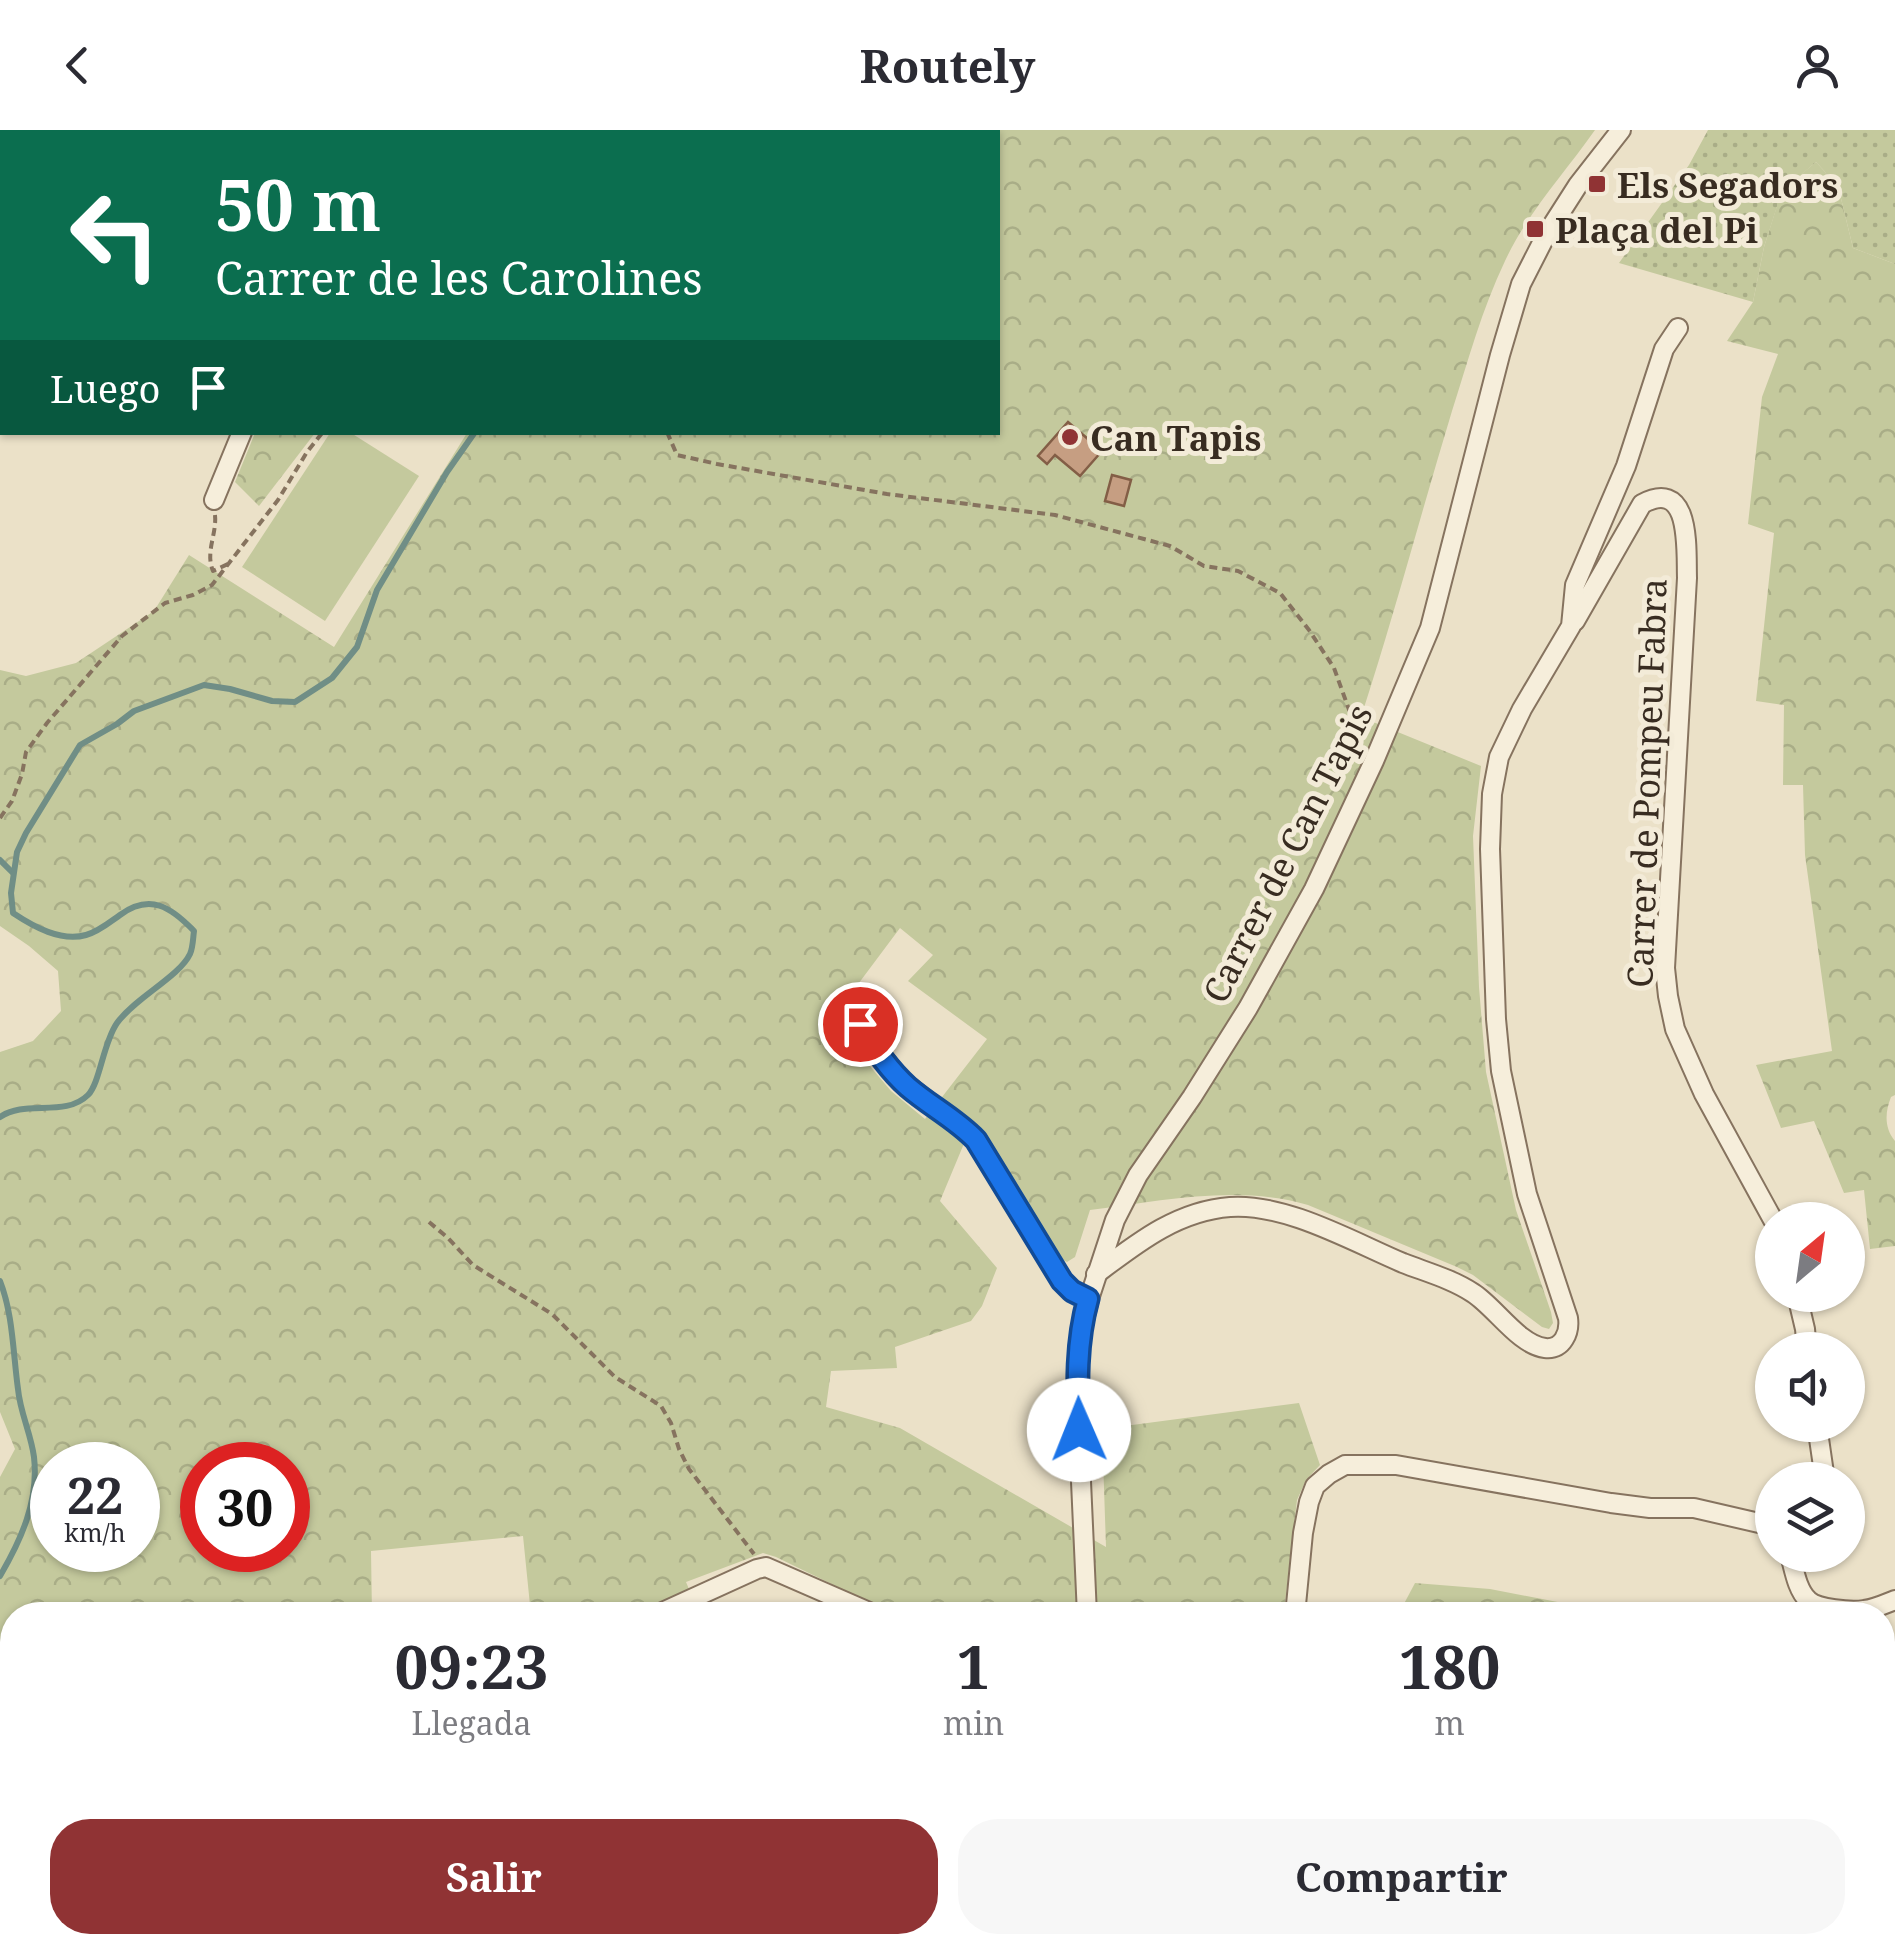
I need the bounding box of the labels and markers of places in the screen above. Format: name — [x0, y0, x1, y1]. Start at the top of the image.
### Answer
place label: Els Segadors — [1617, 161, 1838, 208]
marker: Els Segadors — [1586, 173, 1608, 195]
place label: Plaça del Pi — [1555, 206, 1758, 253]
marker: Plaça del Pi — [1524, 218, 1546, 240]
place label: Can Tapis — [1090, 414, 1261, 461]
marker: Can Tapis — [1059, 426, 1081, 448]
pin — [818, 982, 903, 1067]

